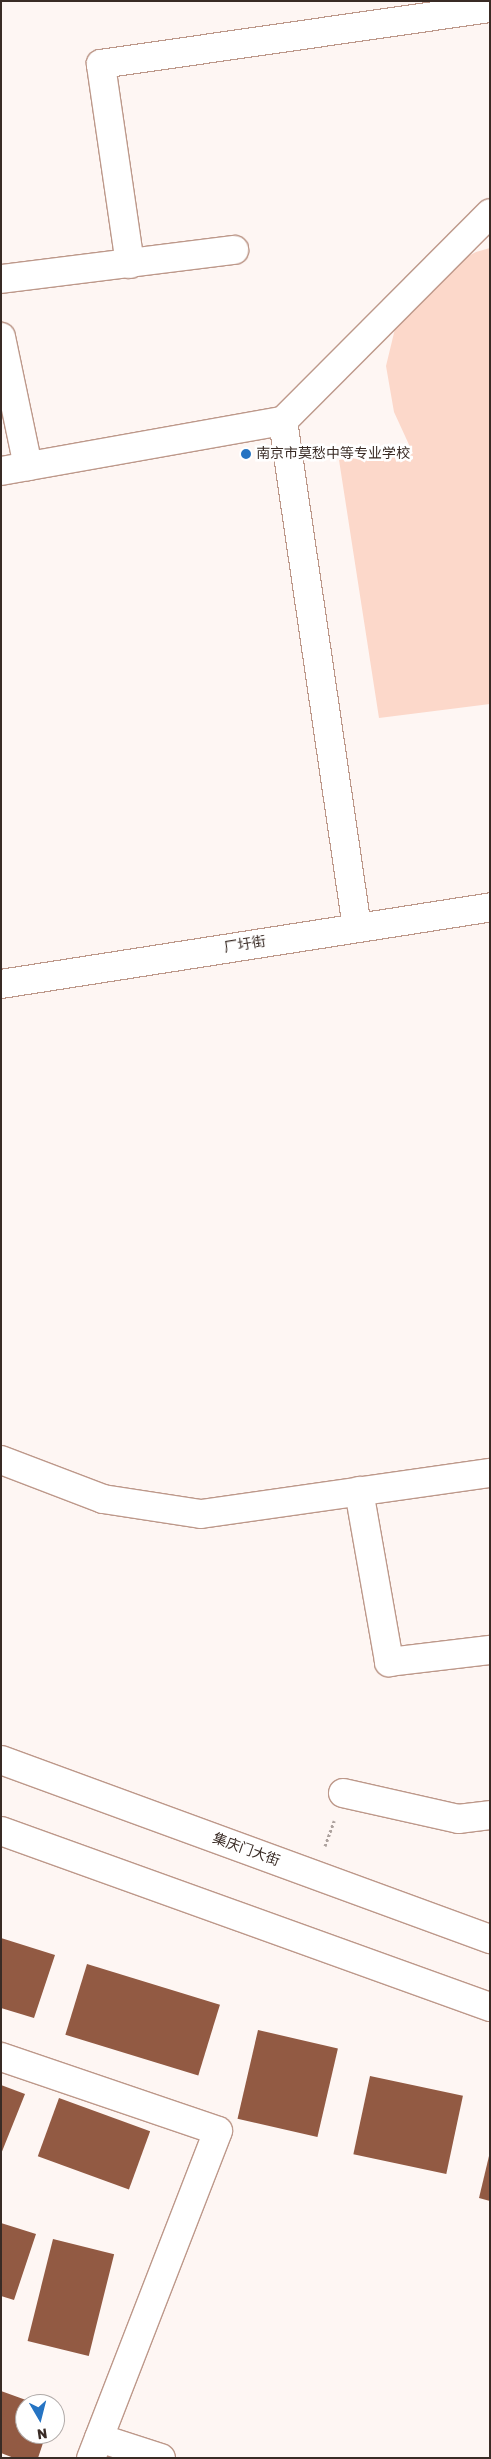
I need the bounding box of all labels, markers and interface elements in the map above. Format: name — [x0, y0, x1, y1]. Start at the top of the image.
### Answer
place label: 南京市莫愁中等专业学校 — [256, 446, 410, 462]
marker: 南京市莫愁中等专业学校 — [240, 448, 252, 460]
street label: 厂圩街 — [223, 933, 267, 957]
street label: 集庆门大街 — [210, 1830, 282, 1870]
north arrow — [15, 2394, 65, 2444]
text: N — [36, 2424, 48, 2442]

